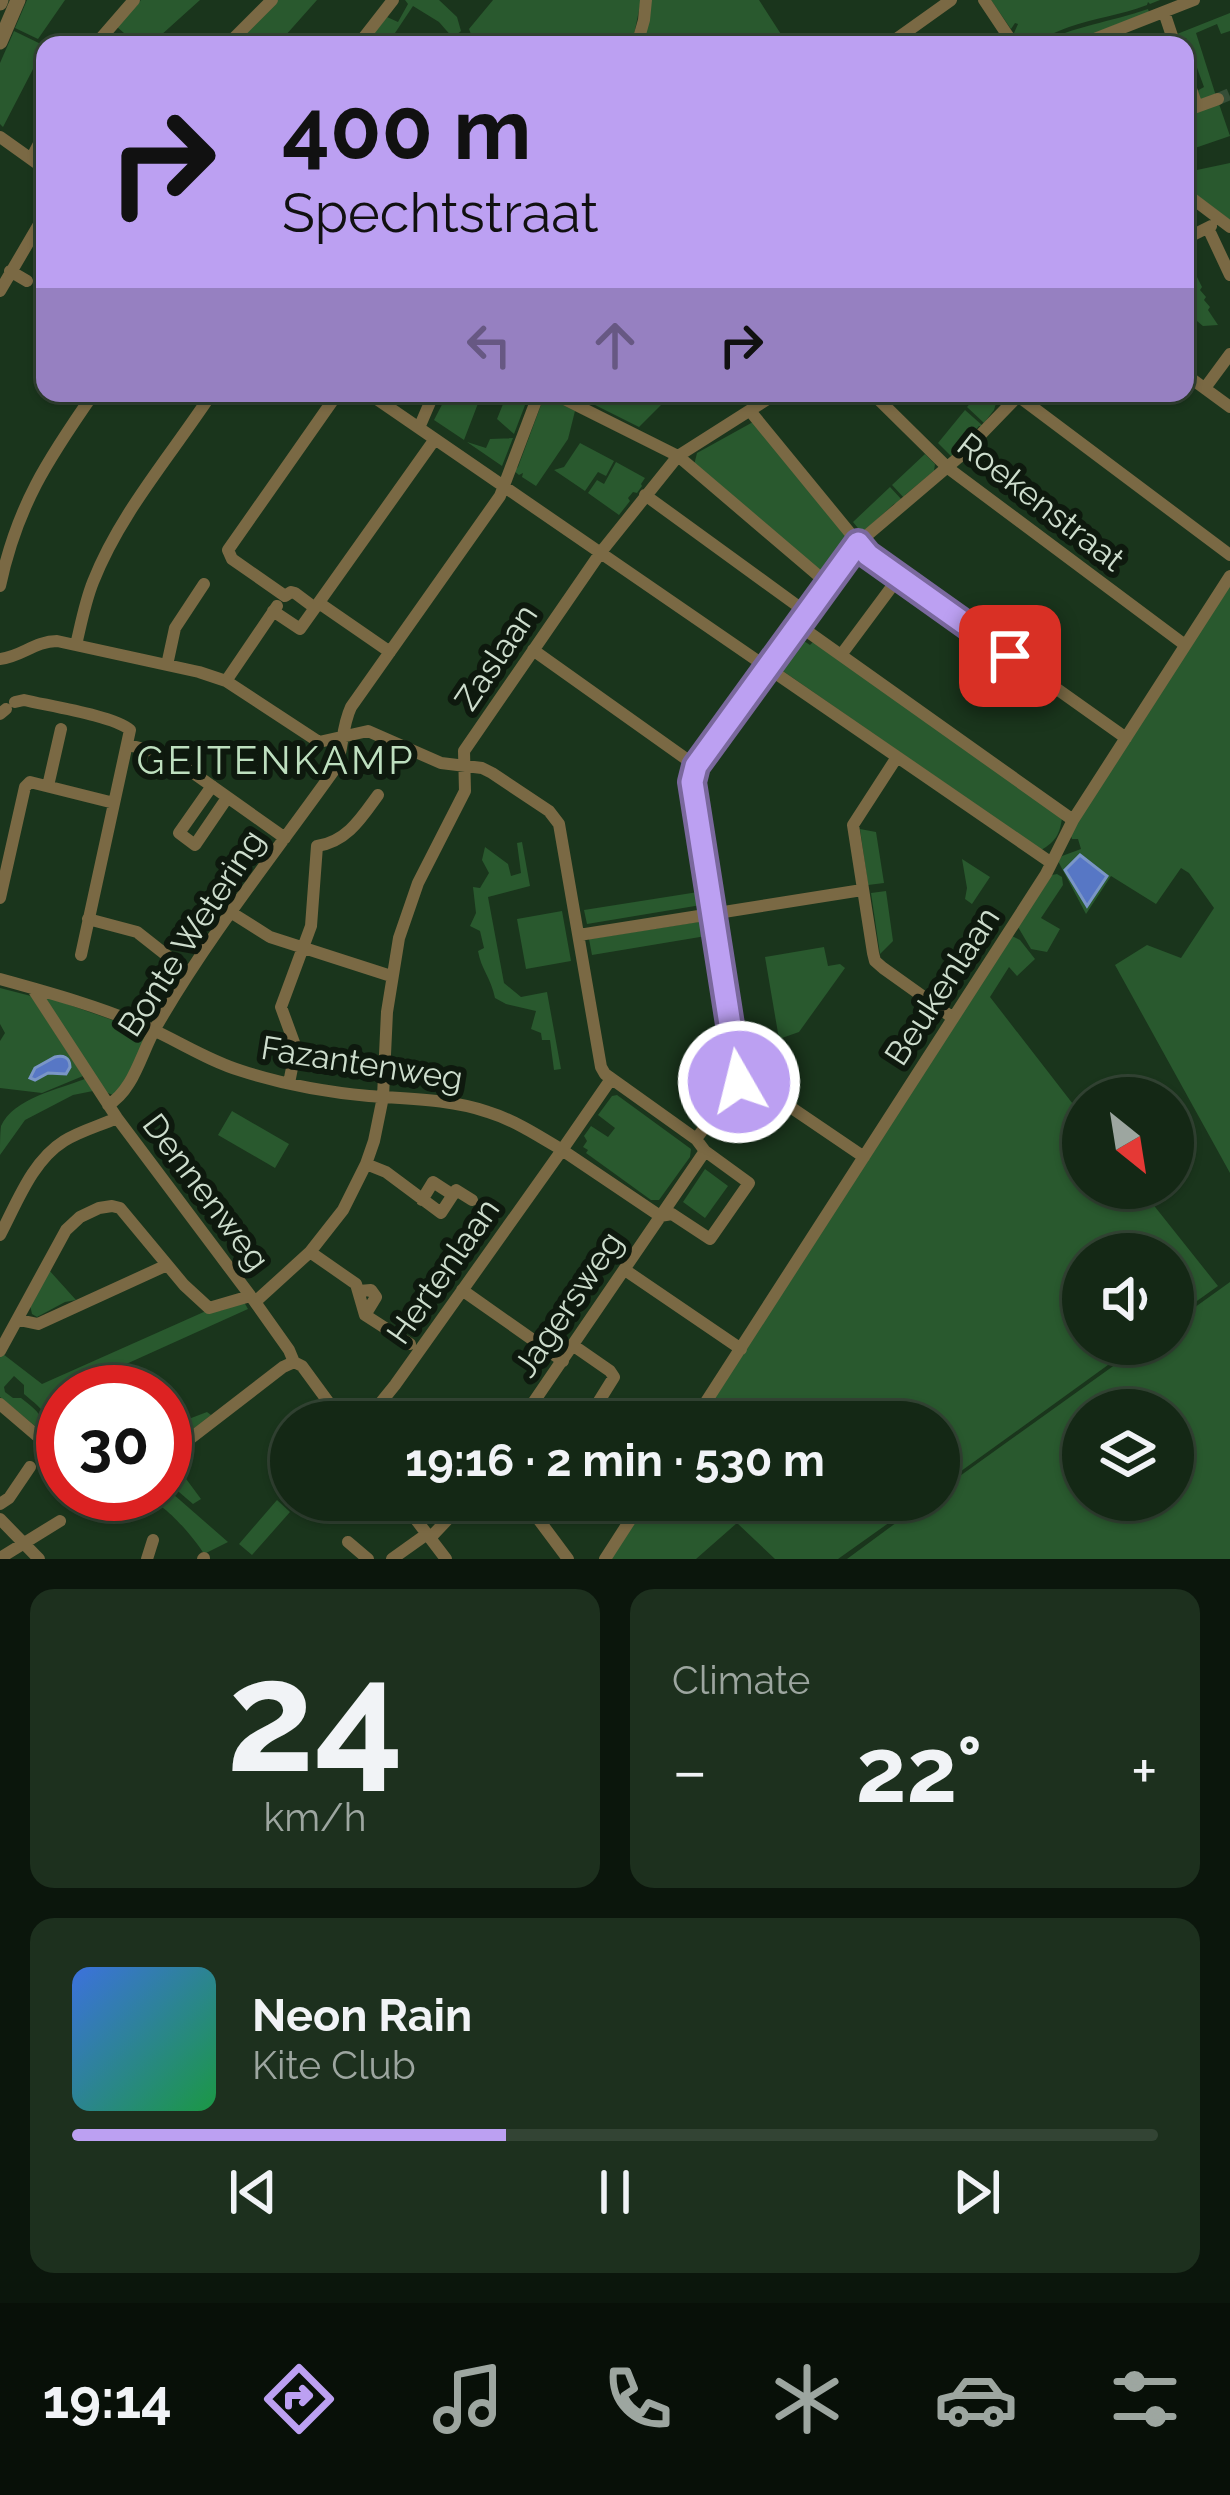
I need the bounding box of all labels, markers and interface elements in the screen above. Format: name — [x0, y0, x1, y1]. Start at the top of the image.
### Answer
text: 400 m — [282, 80, 531, 179]
icon: right — [84, 84, 240, 240]
text: Spechtstraat — [282, 181, 599, 245]
icon: left — [456, 312, 522, 378]
icon: ahead — [582, 312, 648, 378]
icon: right — [708, 312, 774, 378]
street label: Roekenstraat — [950, 425, 1132, 579]
street label: Zaslaan — [447, 597, 545, 717]
pin — [959, 605, 1061, 707]
icon: arrive — [977, 623, 1043, 689]
district label: GEITENKAMP — [137, 737, 415, 783]
street label: Bonte Wetering — [110, 823, 272, 1043]
street label: Beukenlaan — [877, 900, 1007, 1072]
position arrow — [676, 1019, 802, 1145]
street label: Fazantenweg — [258, 1028, 466, 1098]
north arrow — [1062, 1077, 1194, 1209]
map controls — [1062, 1077, 1194, 1521]
street label: Dennenweg — [135, 1106, 277, 1278]
street label: Hertenlaan — [379, 1191, 507, 1351]
street label: Jagersweg — [505, 1224, 631, 1384]
button: sound — [1062, 1233, 1194, 1365]
speed limit sign: 30 — [36, 1365, 192, 1521]
button: layers — [1062, 1389, 1194, 1521]
text: 19:16 · 2 min · 530 m — [405, 1434, 825, 1487]
text: 24 — [226, 1624, 404, 1808]
text: Climate — [672, 1657, 810, 1703]
text: 22° — [856, 1717, 982, 1823]
text: − — [672, 1732, 708, 1809]
text: + — [1131, 1732, 1158, 1809]
text: km/h — [264, 1794, 366, 1840]
text: Neon Rain — [252, 1989, 472, 2042]
text: Kite Club — [252, 2042, 416, 2088]
icon: previous — [220, 2159, 286, 2225]
icon: pause — [582, 2159, 648, 2225]
icon: next — [944, 2159, 1010, 2225]
icon: directions — [257, 2357, 341, 2441]
icon: music — [426, 2357, 510, 2441]
icon: phone — [596, 2357, 680, 2441]
icon: climate — [765, 2357, 849, 2441]
icon: car — [934, 2357, 1018, 2441]
icon: filters — [1103, 2357, 1187, 2441]
text: 19:14 — [43, 2367, 172, 2431]

